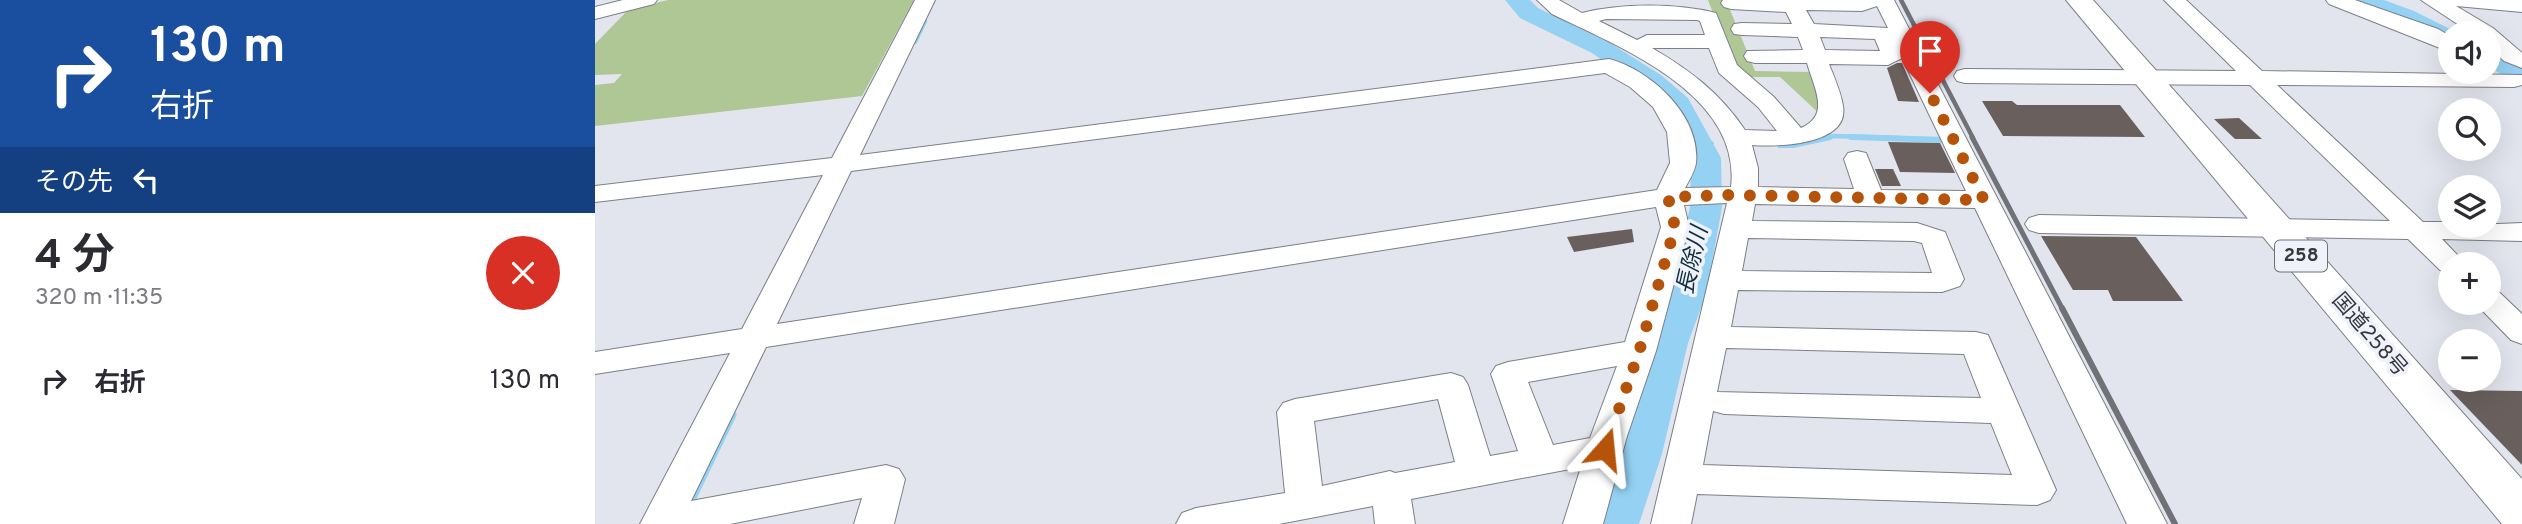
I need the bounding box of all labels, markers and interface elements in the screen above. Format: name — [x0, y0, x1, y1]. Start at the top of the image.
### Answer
text: 130 m — [150, 18, 286, 80]
pin — [1900, 21, 1960, 93]
map controls — [2438, 21, 2501, 392]
button: sound — [2438, 21, 2501, 84]
icon: right — [35, 28, 126, 119]
icon: arrive — [1911, 32, 1949, 70]
text: 右折 — [150, 88, 214, 128]
button: search — [2438, 98, 2501, 161]
icon: left — [127, 161, 165, 199]
text: その先 — [35, 167, 113, 200]
button: layers — [2438, 175, 2501, 238]
water label: 長除川 — [1672, 221, 1717, 298]
text: 4 分 — [35, 231, 115, 284]
button: close — [486, 236, 560, 310]
road number: 258 — [2275, 240, 2327, 272]
button: + — [2438, 252, 2501, 315]
text: 320 m · 11:35 — [35, 284, 163, 313]
street label: 国道258号 — [2325, 288, 2413, 382]
button: − — [2438, 329, 2501, 392]
icon: right — [35, 362, 73, 400]
text: 130 m — [490, 365, 560, 398]
text: 右折 — [94, 368, 146, 401]
position arrow — [1568, 412, 1642, 486]

